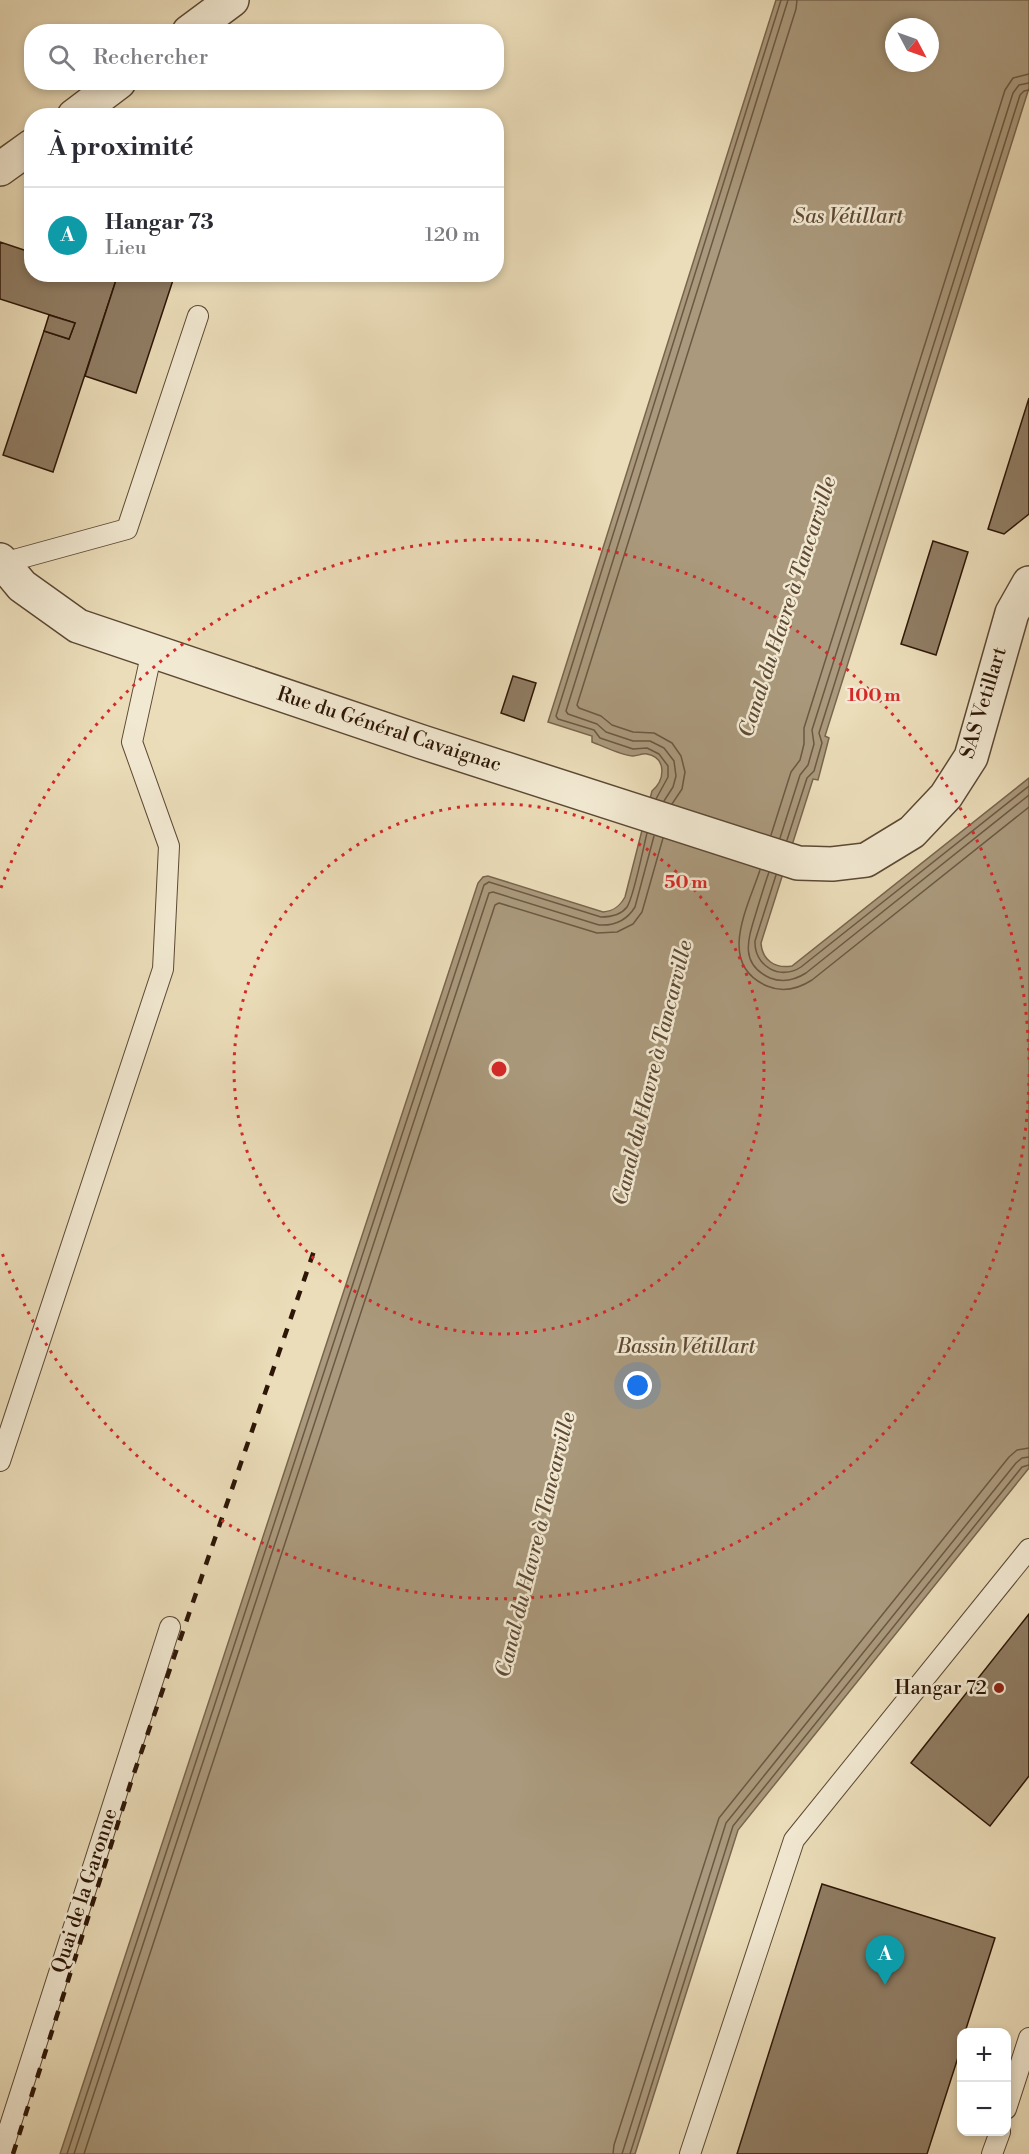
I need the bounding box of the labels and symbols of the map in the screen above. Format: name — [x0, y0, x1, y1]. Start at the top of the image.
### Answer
north arrow — [885, 18, 939, 72]
water label: Sas Vétillart — [793, 204, 904, 230]
water label: Canal du Havre à Tancarville — [734, 473, 843, 741]
street label: SAS Vetillart — [955, 644, 1013, 762]
street label: Rue du Général Cavaignac — [274, 682, 504, 778]
text: 100 m — [847, 684, 901, 707]
text: 50 m — [664, 871, 708, 894]
water label: Canal du Havre à Tancarville — [607, 937, 699, 1208]
centre of rings — [489, 1059, 509, 1079]
water label: Bassin Vétillart — [616, 1334, 756, 1360]
your location — [623, 1371, 652, 1400]
water label: Canal du Havre à Tancarville — [490, 1409, 582, 1680]
place label: Hangar 72 — [894, 1676, 987, 1701]
marker: Hangar 72 — [992, 1681, 1006, 1695]
street label: Quai de la Garonne — [47, 1805, 123, 1977]
pin: A — [866, 1936, 904, 1985]

